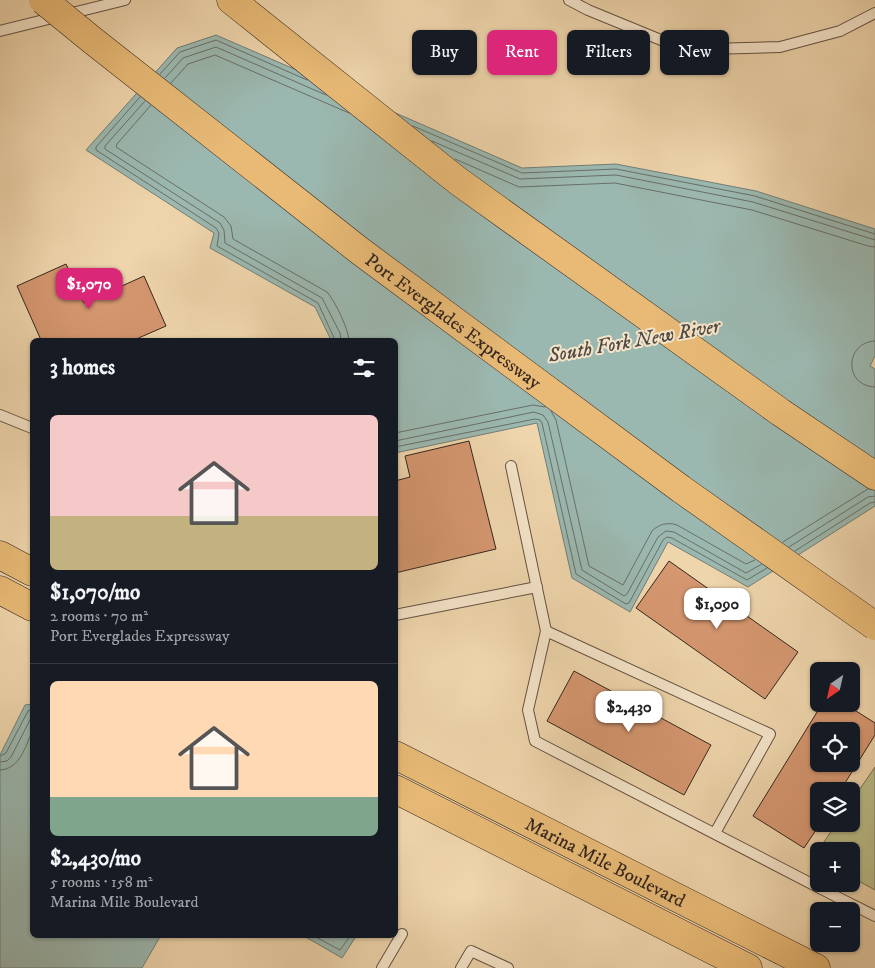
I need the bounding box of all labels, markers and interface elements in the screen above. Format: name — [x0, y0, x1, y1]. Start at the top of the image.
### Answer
chip: Buy — [412, 30, 477, 75]
chip: Rent — [487, 30, 557, 75]
chip: Filters — [567, 30, 650, 75]
chip: New — [660, 30, 729, 75]
street label: Port Everglades Expressway — [360, 249, 546, 395]
pin: $1,070 — [48, 268, 130, 310]
text: $1,070 — [67, 274, 111, 294]
water label: South Fork New River — [546, 314, 724, 369]
icon: filters — [350, 354, 378, 382]
text: 3 homes — [50, 355, 115, 381]
icon: home — [169, 448, 259, 538]
text: $1,070/mo — [50, 580, 140, 606]
pin: $1,090 — [676, 588, 758, 630]
text: $1,090 — [695, 594, 739, 614]
text: 2 rooms · 70 m² — [50, 606, 148, 626]
text: Port Everglades Expressway — [50, 626, 230, 646]
north arrow — [810, 662, 860, 712]
map controls — [810, 662, 860, 952]
pin: $2,430 — [588, 690, 670, 733]
text: $2,430 — [606, 697, 652, 717]
icon: home — [169, 713, 259, 803]
button: locate — [810, 722, 860, 772]
button: layers — [810, 782, 860, 832]
street label: Marina Mile Boulevard — [521, 813, 689, 913]
button: + — [810, 842, 860, 892]
text: $2,430/mo — [50, 846, 141, 872]
text: 5 rooms · 158 m² — [50, 872, 153, 892]
text: Marina Mile Boulevard — [50, 892, 198, 912]
button: − — [810, 902, 860, 952]

